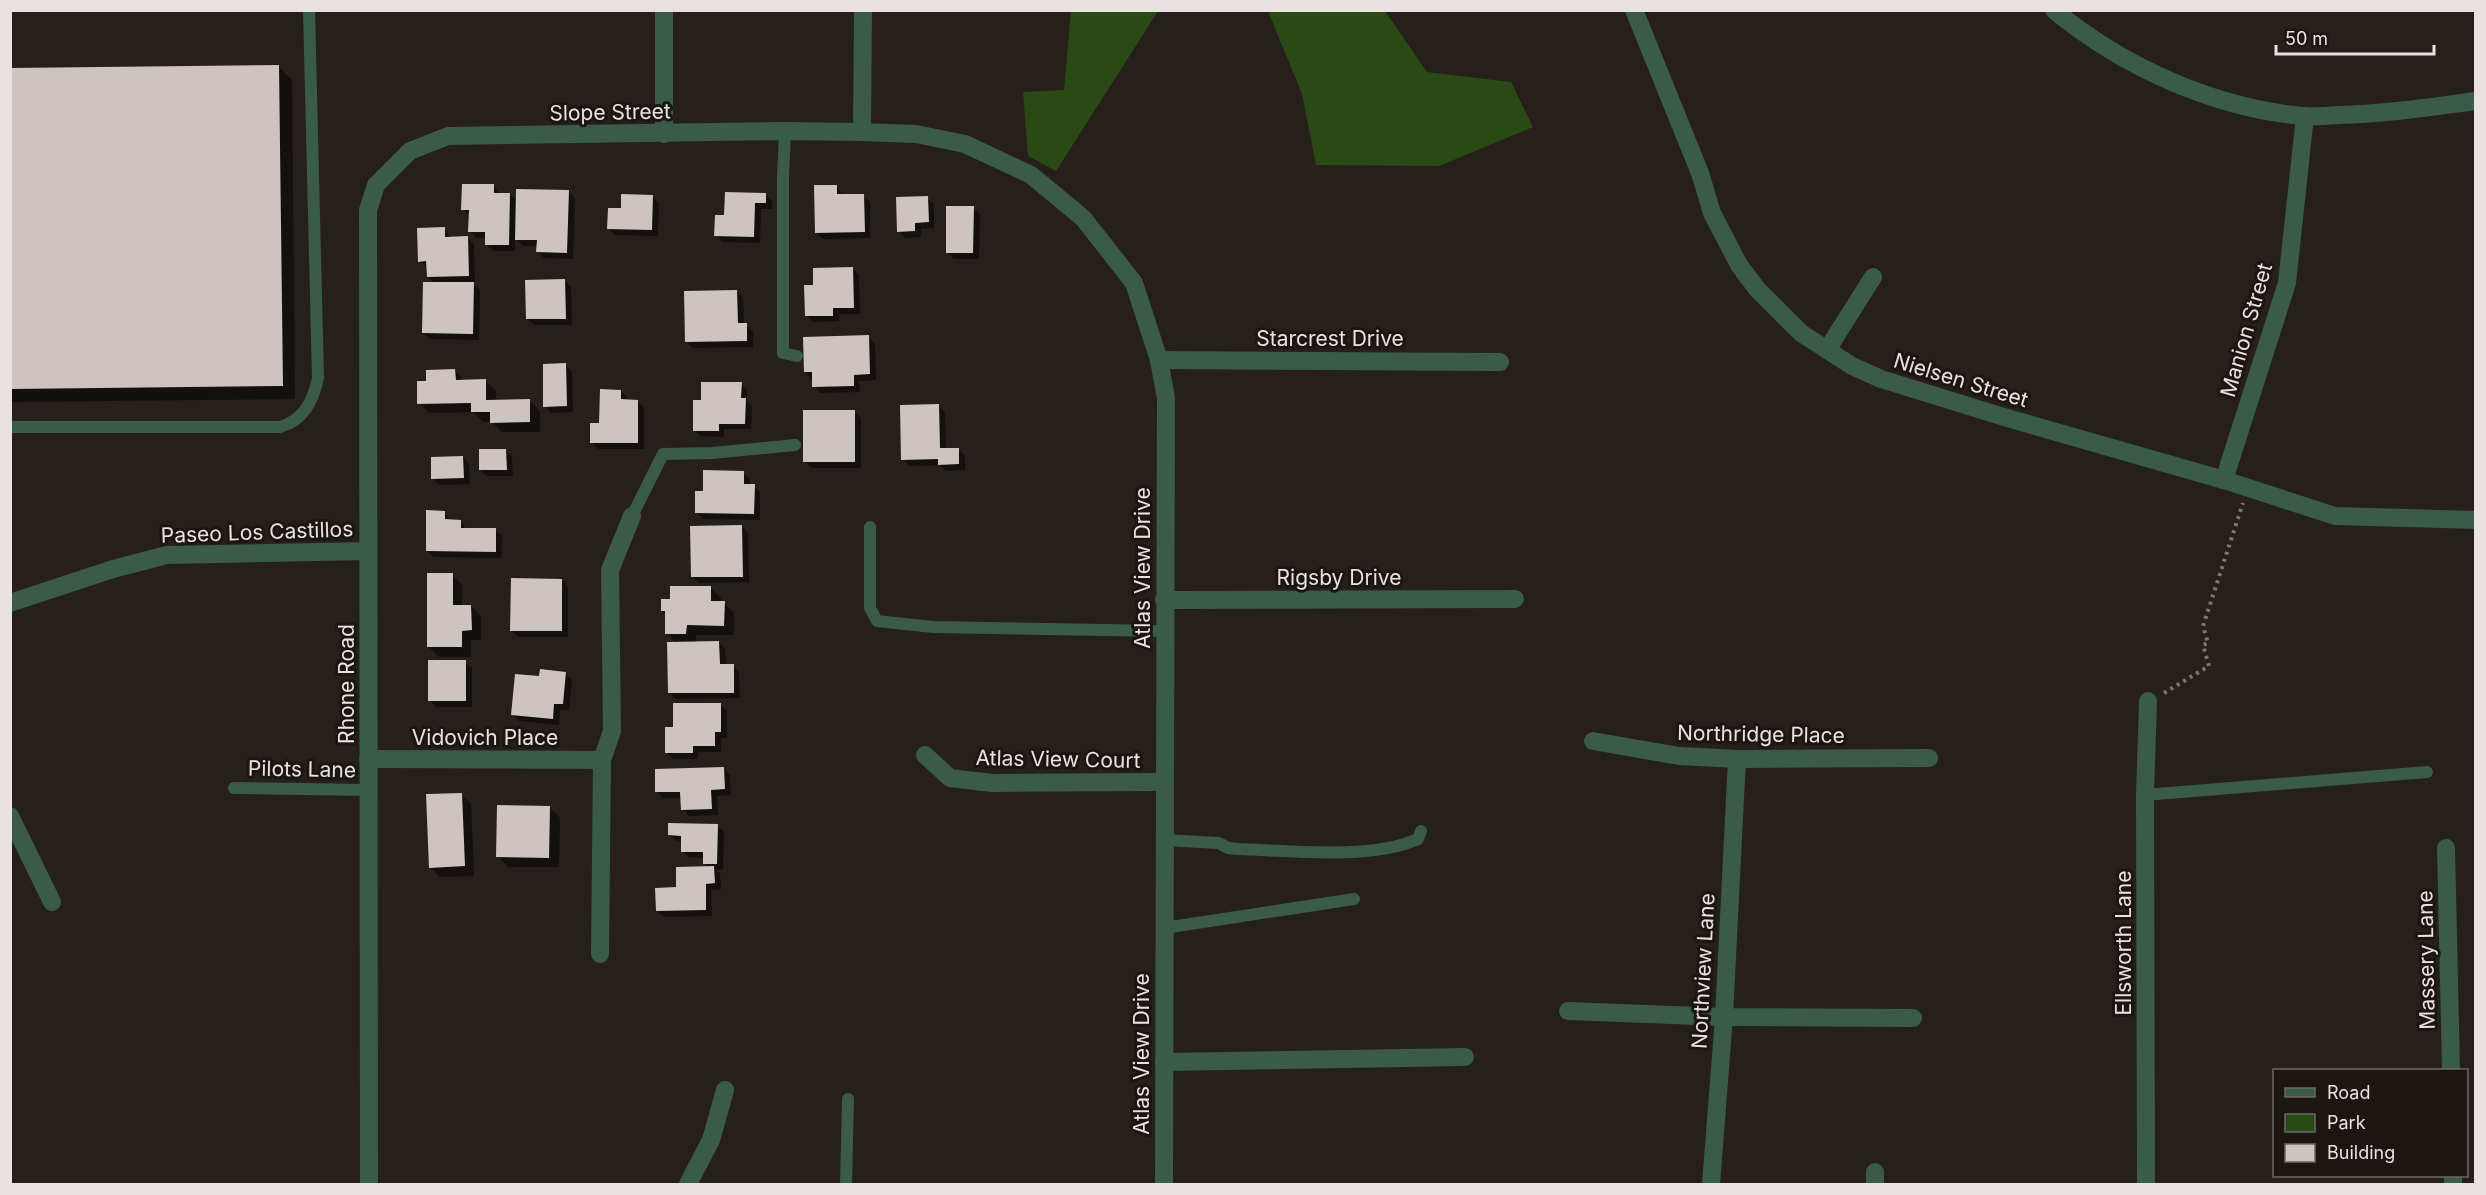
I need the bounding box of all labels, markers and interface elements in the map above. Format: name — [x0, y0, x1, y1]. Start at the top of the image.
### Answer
scale bar — [2276, 18, 2434, 56]
text: 50 m — [2285, 28, 2328, 49]
street label: Slope Street — [549, 98, 671, 126]
street label: Manion Street — [2215, 260, 2277, 400]
street label: Starcrest Drive — [1256, 326, 1404, 351]
street label: Nielsen Street — [1891, 348, 2031, 412]
street label: Atlas View Drive — [1130, 487, 1155, 649]
street label: Paseo Los Castillos — [160, 516, 354, 548]
street label: Rigsby Drive — [1277, 565, 1401, 590]
street label: Rhone Road — [334, 624, 359, 744]
street label: Northridge Place — [1677, 720, 1845, 748]
street label: Vidovich Place — [412, 725, 558, 750]
street label: Atlas View Court — [975, 745, 1141, 773]
street label: Pilots Lane — [248, 756, 356, 782]
street label: Ellsworth Lane — [2111, 870, 2136, 1016]
street label: Massery Lane — [2412, 890, 2440, 1030]
street label: Northview Lane — [1686, 893, 1720, 1049]
street label: Atlas View Drive — [1129, 973, 1154, 1135]
legend — [2273, 1069, 2468, 1177]
text: Road — [2327, 1082, 2370, 1103]
text: Park — [2327, 1112, 2366, 1133]
text: Building — [2327, 1142, 2395, 1163]

